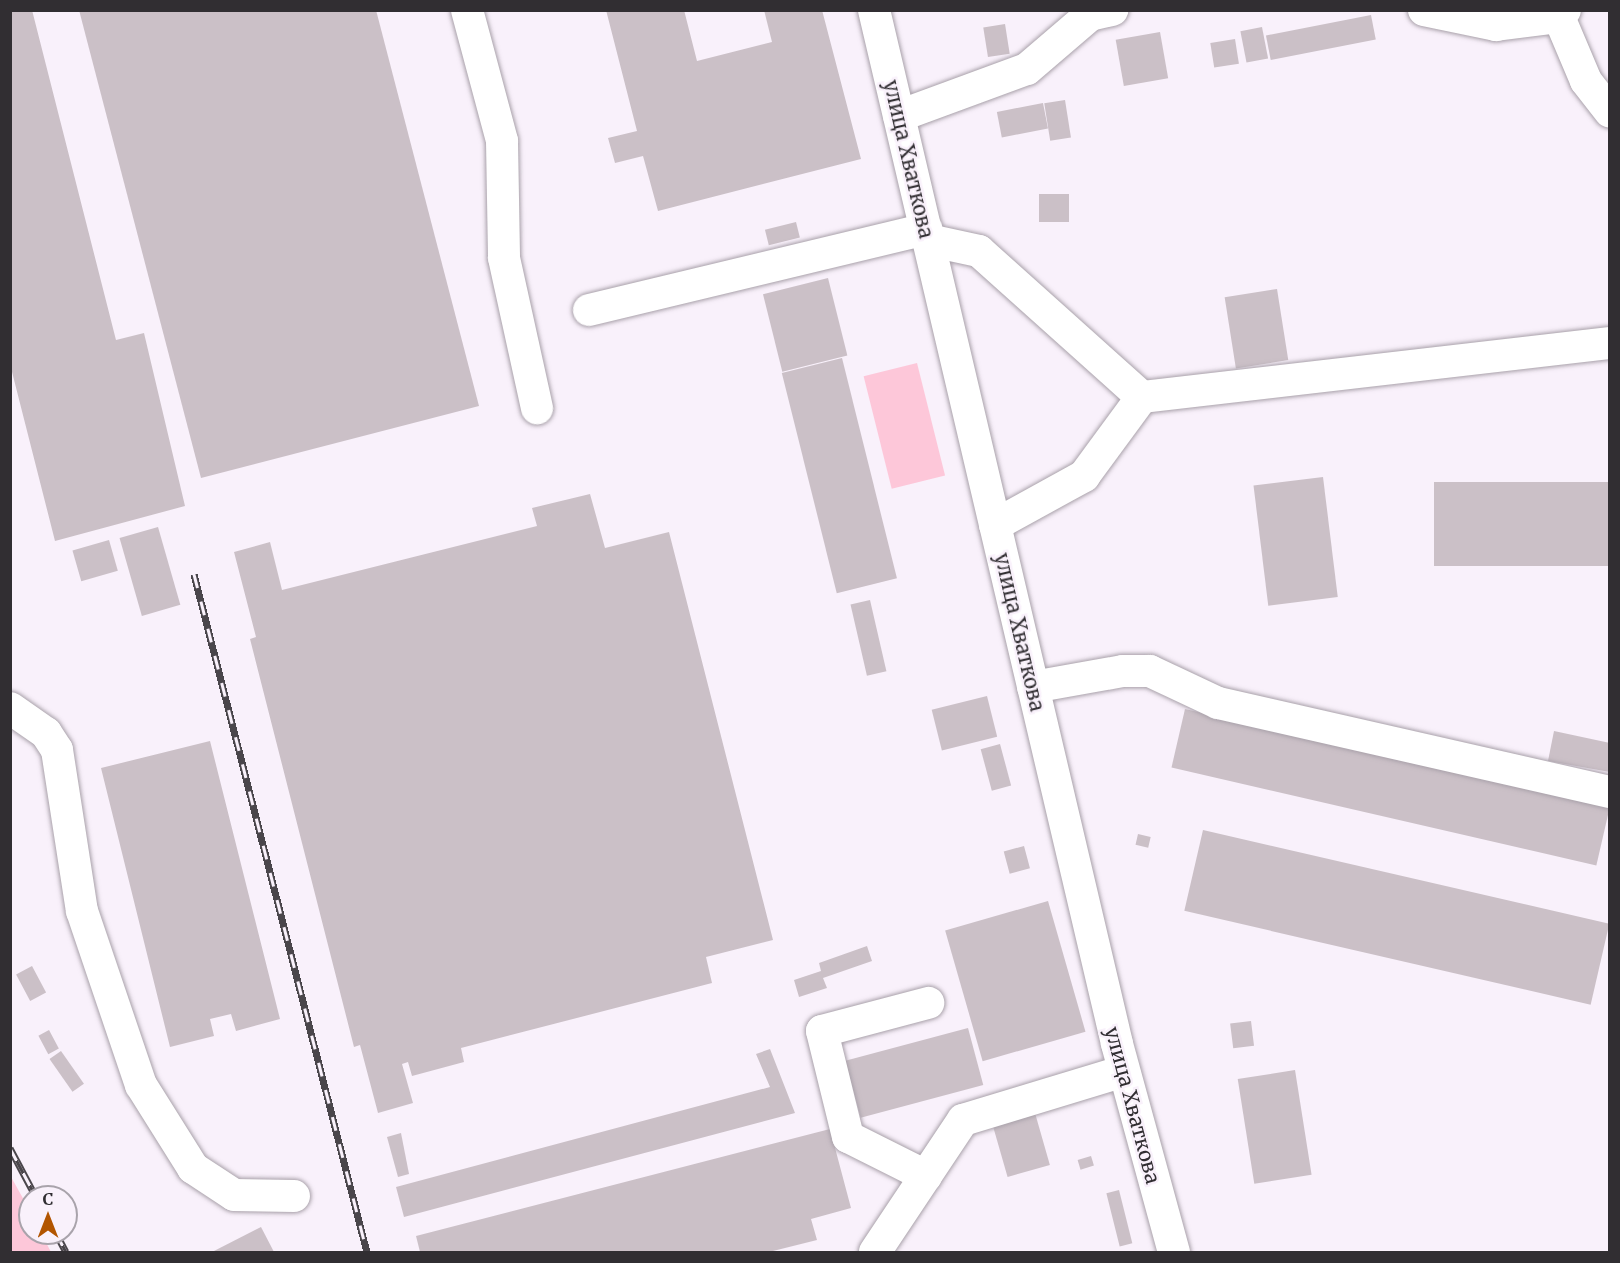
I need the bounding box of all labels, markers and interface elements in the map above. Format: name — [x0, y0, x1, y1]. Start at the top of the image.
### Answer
street label: улица Хваткова — [879, 78, 939, 240]
street label: улица Хваткова — [990, 551, 1050, 713]
street label: улица Хваткова — [1100, 1024, 1166, 1186]
north arrow — [18, 1185, 78, 1245]
text: С — [43, 1189, 53, 1209]

